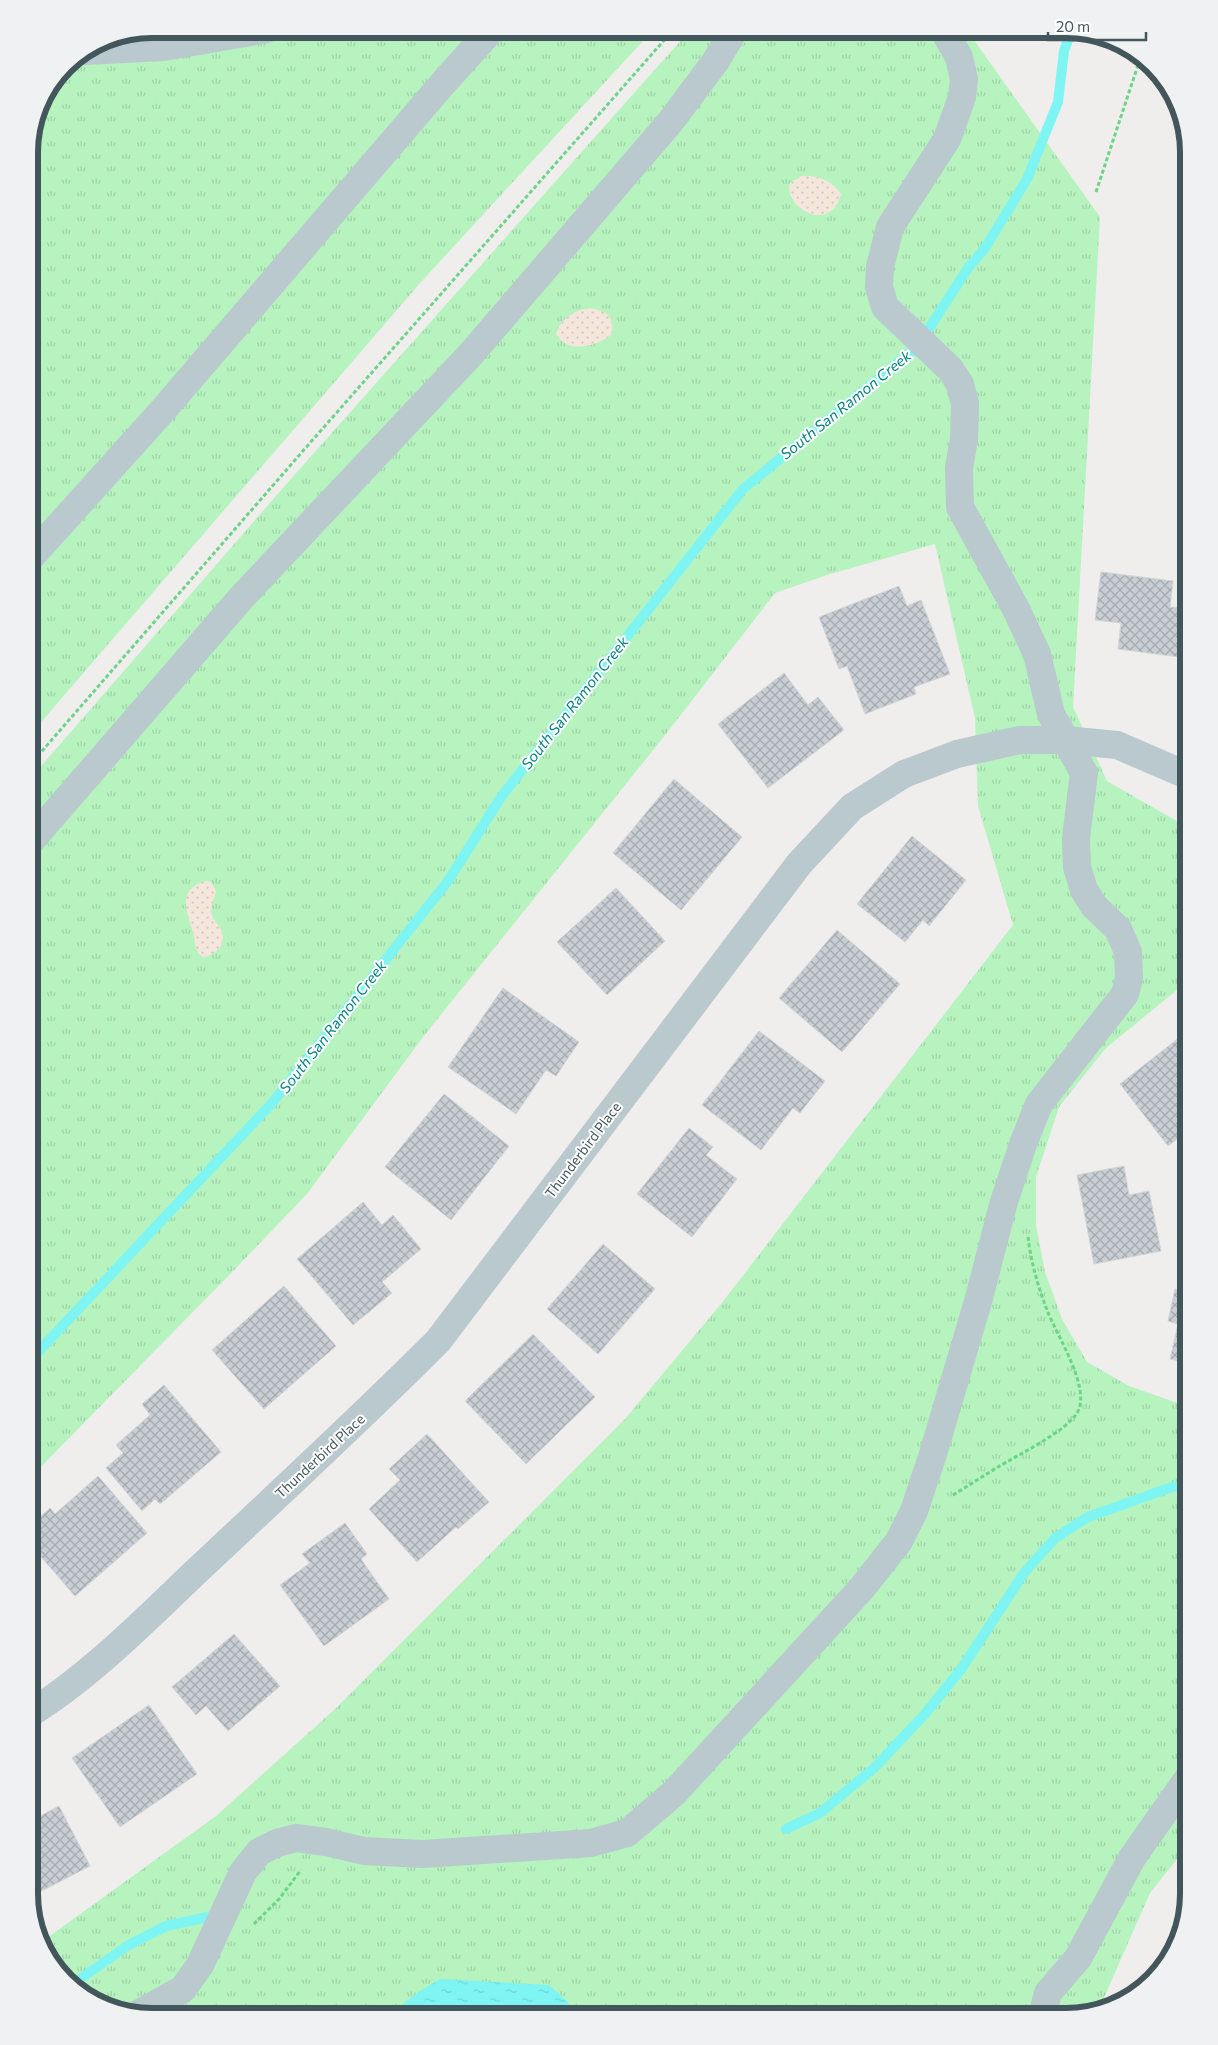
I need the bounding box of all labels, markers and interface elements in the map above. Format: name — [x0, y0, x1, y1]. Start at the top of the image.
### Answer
scale bar — [1048, 10, 1146, 42]
text: 20 m — [1056, 17, 1090, 35]
water label: South San Ramon Creek — [776, 345, 915, 463]
water label: South San Ramon Creek — [517, 632, 632, 772]
water label: South San Ramon Creek — [275, 956, 390, 1096]
street label: Thunderbird Place — [541, 1098, 624, 1201]
street label: Thunderbird Place — [271, 1410, 368, 1501]

